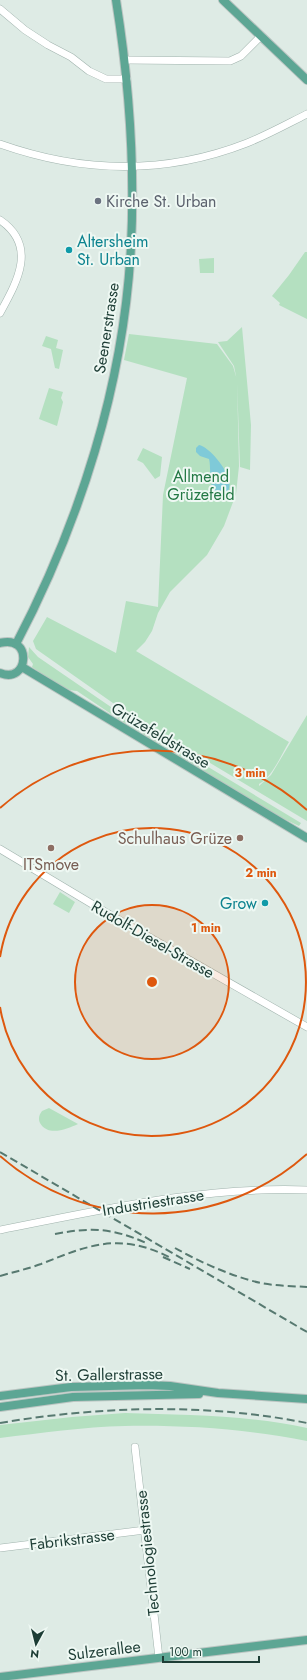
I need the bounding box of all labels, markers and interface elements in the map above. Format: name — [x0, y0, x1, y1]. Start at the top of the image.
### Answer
place label: Kirche St. Urban — [106, 190, 216, 213]
marker: Kirche St. Urban — [93, 196, 103, 206]
place label: Altersheim St. Urban — [77, 230, 149, 271]
marker: Altersheim St. Urban — [64, 245, 74, 255]
street label: Seenerstrasse — [88, 281, 125, 375]
park label: Allmend Grüzefeld — [167, 465, 235, 506]
street label: Grüzefeldstrasse — [107, 697, 215, 774]
text: 3 min — [234, 764, 266, 782]
place label: Schulhaus Grüze — [118, 827, 232, 850]
marker: Schulhaus Grüze — [235, 833, 245, 843]
marker: ITSmove — [46, 843, 56, 853]
place label: ITSmove — [23, 853, 79, 876]
text: 2 min — [245, 864, 277, 882]
place label: Grow — [220, 892, 257, 915]
street label: Rudolf-Diesel-Strasse — [87, 895, 219, 984]
marker: Grow — [260, 898, 270, 908]
text: 1 min — [191, 919, 221, 937]
centre of rings — [145, 975, 159, 989]
street label: Industriestrasse — [101, 1183, 206, 1222]
street label: St. Gallerstrasse — [55, 1362, 163, 1387]
street label: Technologiestrasse — [129, 1489, 166, 1617]
street label: Fabrikstrasse — [28, 1523, 116, 1556]
north arrow — [16, 1624, 56, 1664]
street label: Sulzerallee — [66, 1635, 142, 1666]
scale bar — [163, 1638, 259, 1664]
text: 100 m — [169, 1643, 202, 1661]
text: N — [29, 1645, 40, 1662]

